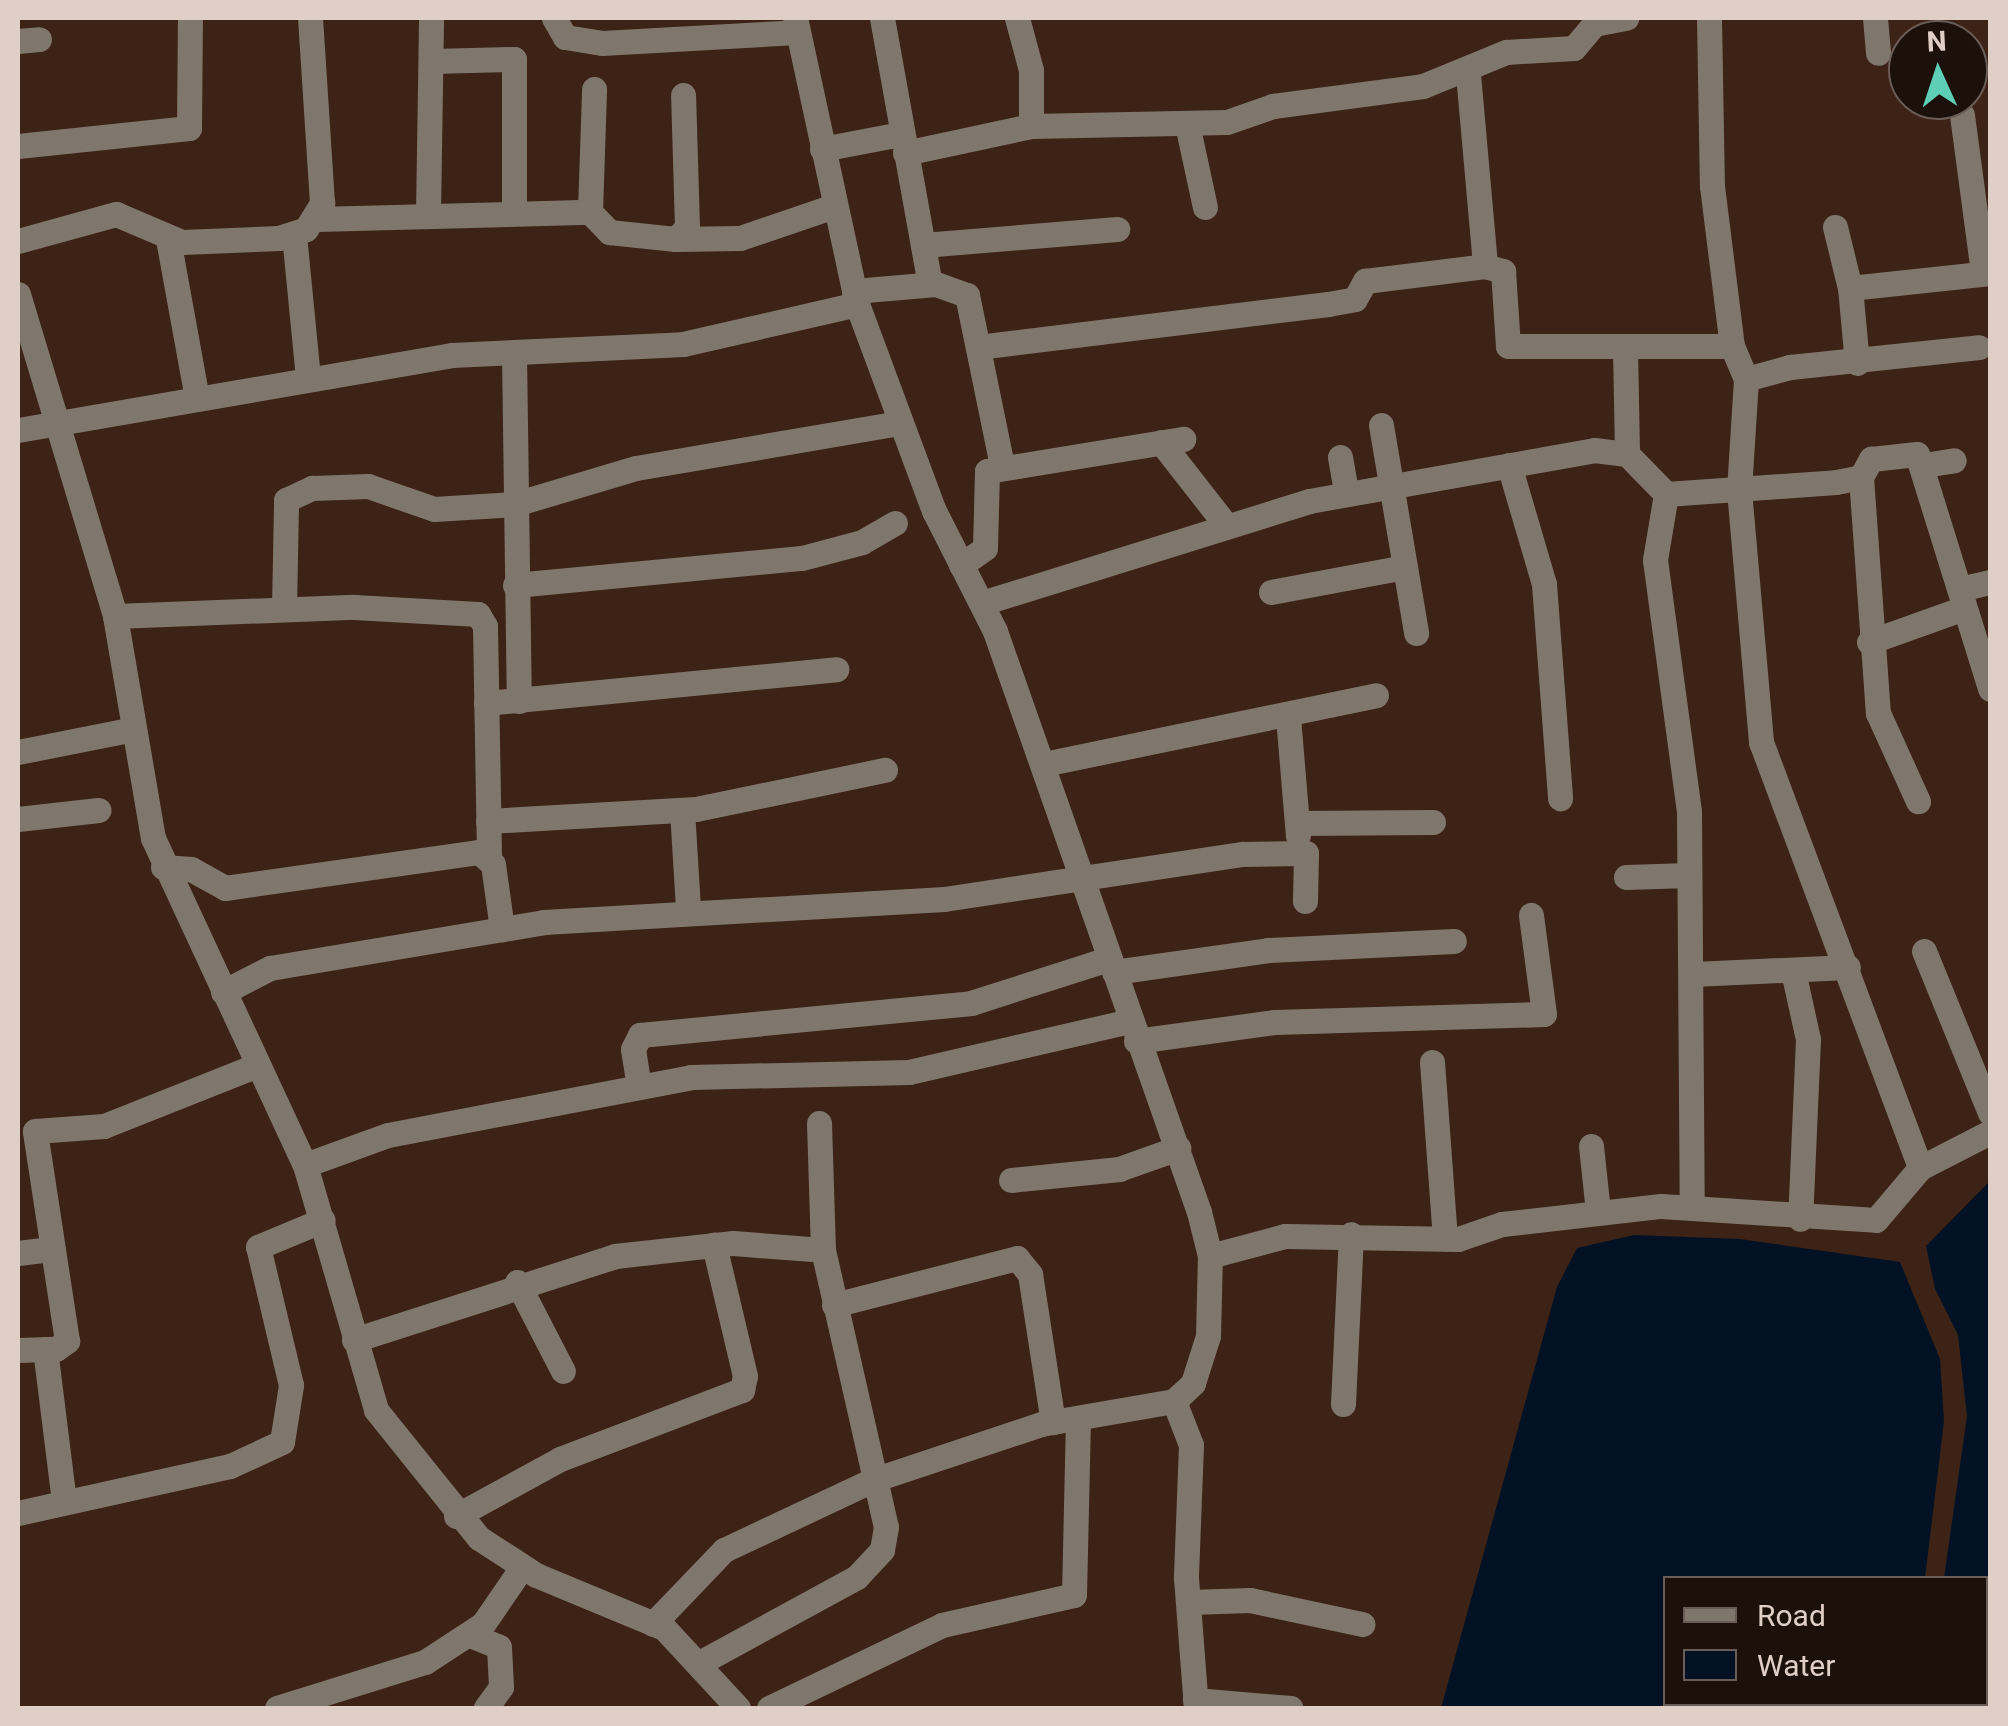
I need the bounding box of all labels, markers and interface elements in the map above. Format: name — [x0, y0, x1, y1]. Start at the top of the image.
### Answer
north arrow — [1888, 20, 1988, 120]
text: N — [1926, 25, 1947, 59]
legend — [1663, 1576, 1988, 1706]
text: Road — [1757, 1598, 1826, 1633]
text: Water — [1757, 1648, 1835, 1683]

